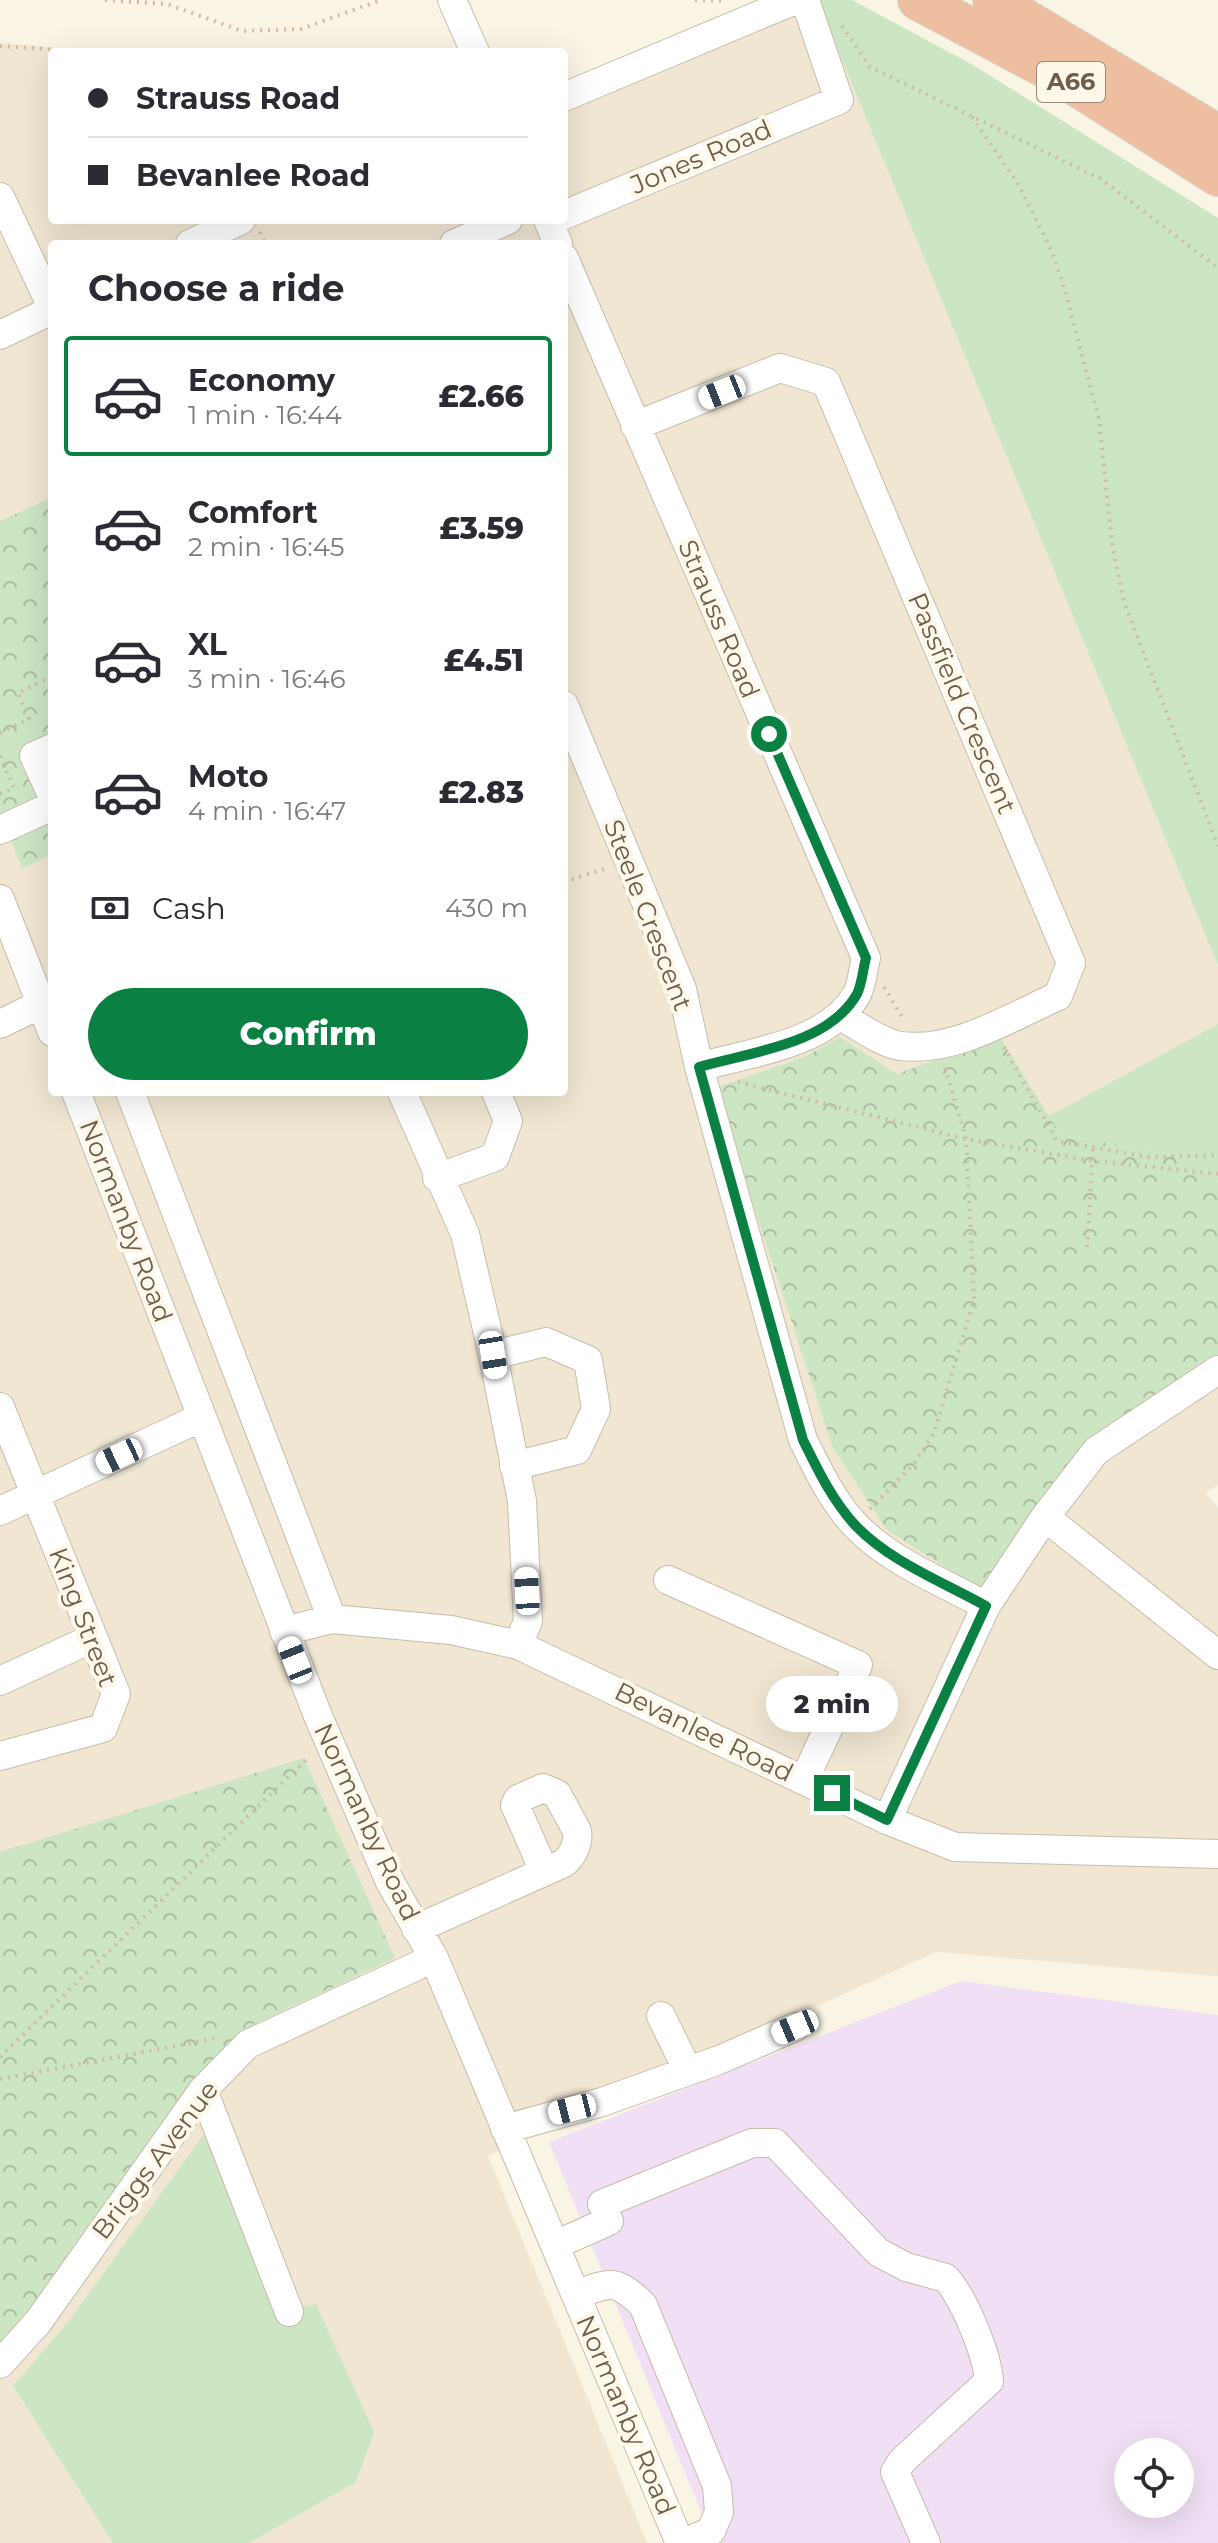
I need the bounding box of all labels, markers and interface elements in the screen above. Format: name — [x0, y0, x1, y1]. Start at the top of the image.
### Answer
road number: A66 — [1037, 62, 1105, 102]
text: Strauss Road — [136, 80, 340, 117]
street label: Jones Road — [625, 113, 776, 201]
text: Bevanlee Road — [136, 157, 370, 194]
text: Choose a ride — [88, 266, 345, 310]
icon: car — [92, 360, 164, 432]
text: Economy — [188, 362, 335, 399]
car — [695, 372, 749, 412]
text: £2.66 — [439, 378, 524, 415]
text: 1 min · 16:44 — [188, 399, 342, 431]
icon: car — [92, 492, 164, 564]
text: Comfort — [188, 494, 318, 531]
text: £3.59 — [440, 510, 524, 547]
text: 2 min · 16:45 — [188, 531, 345, 563]
street label: Strauss Road — [671, 535, 767, 703]
street label: Passfield Crescent — [901, 588, 1023, 818]
icon: car — [92, 624, 164, 696]
text: XL — [188, 626, 227, 663]
text: £4.51 — [444, 642, 524, 679]
text: 3 min · 16:46 — [188, 663, 346, 695]
route start — [751, 716, 787, 752]
icon: car — [92, 756, 164, 828]
text: Moto — [188, 758, 269, 795]
text: £2.83 — [439, 774, 524, 811]
text: 4 min · 16:47 — [188, 795, 346, 827]
street label: Steele Crescent — [597, 815, 699, 1015]
icon: cash — [88, 886, 132, 930]
text: Cash — [152, 890, 226, 927]
text: 430 m — [445, 892, 528, 924]
button: Confirm — [88, 988, 528, 1080]
street label: Normanby Road — [73, 1115, 179, 1327]
car — [477, 1329, 509, 1381]
car — [92, 1435, 146, 1477]
street label: King Street — [42, 1543, 124, 1691]
car — [514, 1566, 540, 1616]
car — [275, 1633, 315, 1687]
street label: Bevanlee Road — [609, 1675, 799, 1789]
callout: 2 min — [766, 1677, 898, 1733]
text: 2 min — [794, 1688, 870, 1720]
street label: Normanby Road — [307, 1718, 427, 1926]
route end — [814, 1775, 850, 1811]
car — [768, 2007, 822, 2047]
street label: Briggs Avenue — [85, 2074, 225, 2246]
car — [546, 2092, 598, 2126]
street label: Normanby Road — [569, 2310, 683, 2520]
map controls — [1114, 2438, 1194, 2518]
button: locate — [1114, 2438, 1194, 2518]

